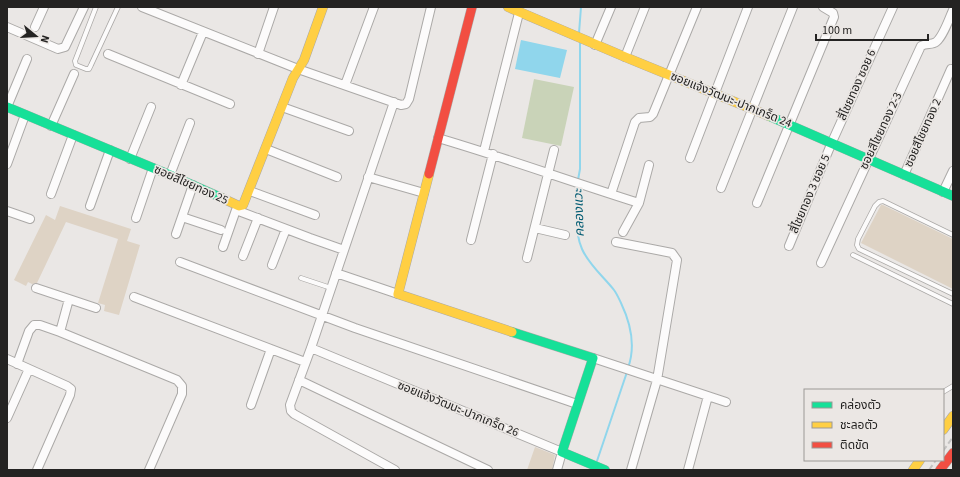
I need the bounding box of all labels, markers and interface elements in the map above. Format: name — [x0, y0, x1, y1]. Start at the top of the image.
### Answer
north arrow — [16, 16, 56, 56]
scale bar — [816, 16, 928, 42]
text: 100 m — [822, 22, 852, 39]
text: N — [37, 33, 53, 45]
street label: สี่ไชยทอง ซอย 6 — [833, 46, 880, 123]
street label: ซอยแจ้งวัฒนะ-ปากเกร็ด 24 — [668, 68, 794, 132]
street label: ซอยสีไชยทอง 2-3 — [856, 90, 906, 172]
street label: ซอยสีไชยทอง 2 — [900, 96, 946, 170]
street label: สี่ไชยทอง 3 ซอย 5 — [785, 151, 834, 236]
street label: ซอยสีไชยทอง 25 — [151, 161, 231, 209]
water label: คลองแวะ — [569, 187, 589, 237]
street label: ซอยแจ้งวัฒนะ-ปากเกร็ด 26 — [395, 377, 521, 441]
legend — [804, 389, 944, 461]
text: คล่องตัว — [840, 397, 881, 414]
text: ชะลอตัว — [840, 417, 878, 434]
text: ติดขัด — [840, 437, 869, 454]

